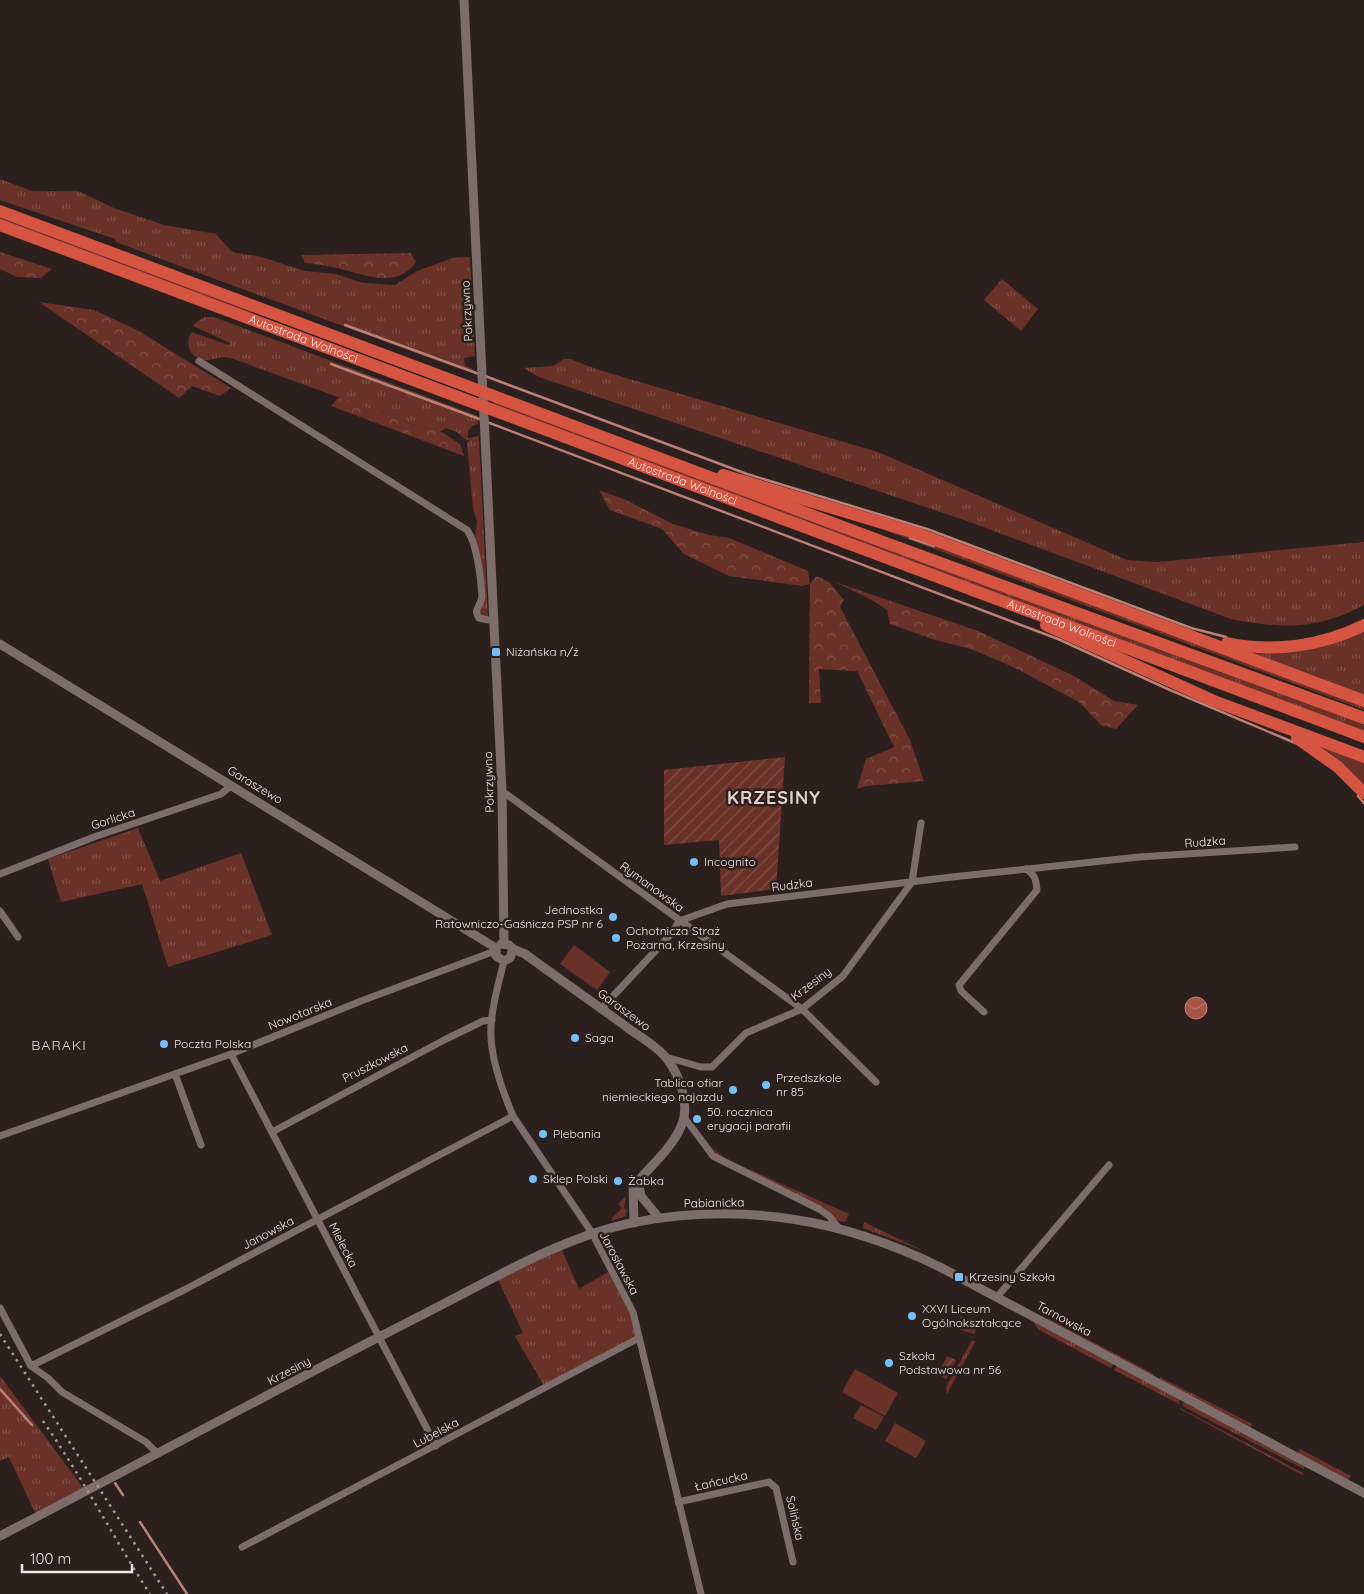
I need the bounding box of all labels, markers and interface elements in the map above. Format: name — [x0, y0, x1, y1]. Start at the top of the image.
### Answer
street label: Pokrzywno — [457, 280, 476, 342]
street label: Autostrada Wolności — [247, 311, 360, 366]
street label: Autostrada Wolności — [626, 453, 739, 508]
street label: Autostrada Wolności — [1005, 596, 1118, 650]
place label: Niżańska n/ż — [506, 644, 579, 659]
marker: Niżańska n/ż — [490, 646, 502, 658]
street label: Pokrzywno — [480, 751, 497, 813]
street label: Garaszewo — [225, 762, 286, 807]
district label: KRZESINY — [727, 786, 821, 809]
street label: Gorlicka — [89, 804, 137, 833]
street label: Rudzka — [1184, 833, 1226, 850]
place label: Incognito — [704, 854, 756, 869]
marker: Incognito — [688, 856, 700, 868]
street label: Rymanowska — [617, 858, 687, 915]
street label: Rudzka — [770, 875, 813, 894]
place label: Jednostka Ratowniczo-Gaśnicza PSP nr 6 — [435, 902, 604, 931]
marker: Jednostka Ratowniczo-Gaśnicza PSP nr 6 — [607, 911, 619, 923]
place label: Ochotnicza Straż Pożarna, Krzesiny — [626, 923, 725, 952]
marker: Ochotnicza Straż Pożarna, Krzesiny — [610, 932, 622, 944]
street label: Krzesiny — [787, 963, 834, 1004]
street label: Garaszewo — [595, 985, 654, 1034]
street label: Nowotarska — [266, 994, 334, 1033]
place label: Saga — [585, 1030, 614, 1045]
marker: Saga — [569, 1032, 581, 1044]
district label: BARAKI — [31, 1036, 87, 1054]
place label: Poczta Polska — [174, 1036, 251, 1051]
marker: Poczta Polska — [158, 1038, 170, 1050]
street label: Pruszkowska — [339, 1040, 410, 1085]
place label: Przedszkole nr 85 — [776, 1070, 842, 1099]
place label: Tablica ofiar niemieckiego najazdu — [602, 1075, 723, 1104]
marker: Przedszkole nr 85 — [760, 1079, 772, 1091]
marker: Tablica ofiar niemieckiego najazdu — [727, 1084, 739, 1096]
place label: 50. rocznica erygacji parafii — [707, 1104, 791, 1133]
marker: 50. rocznica erygacji parafii — [691, 1113, 703, 1125]
place label: Plebania — [553, 1126, 601, 1141]
marker: Plebania — [537, 1128, 549, 1140]
place label: Sklep Polski — [543, 1171, 608, 1186]
marker: Sklep Polski — [527, 1173, 539, 1185]
place label: Żabka — [628, 1173, 664, 1188]
marker: Żabka — [612, 1175, 624, 1187]
street label: Pabianicka — [683, 1194, 745, 1211]
street label: Janowska — [239, 1213, 296, 1252]
street label: Mielecka — [326, 1220, 361, 1270]
street label: Jarosławska — [596, 1229, 642, 1297]
place label: Krzesiny Szkoła — [969, 1269, 1055, 1284]
marker: Krzesiny Szkoła — [953, 1271, 965, 1283]
street label: Tarnowska — [1034, 1298, 1094, 1339]
place label: XXVI Liceum Ogólnokształcące — [922, 1301, 1021, 1330]
marker: XXVI Liceum Ogólnokształcące — [906, 1310, 918, 1322]
place label: Szkoła Podstawowa nr 56 — [899, 1348, 1002, 1377]
street label: Krzesiny — [265, 1353, 313, 1388]
marker: Szkoła Podstawowa nr 56 — [883, 1357, 895, 1369]
street label: Lubelska — [410, 1414, 461, 1451]
street label: Łańcucka — [693, 1467, 749, 1494]
street label: Solińska — [783, 1494, 808, 1542]
scale bar — [22, 1542, 132, 1574]
text: 100 m — [30, 1549, 71, 1568]

